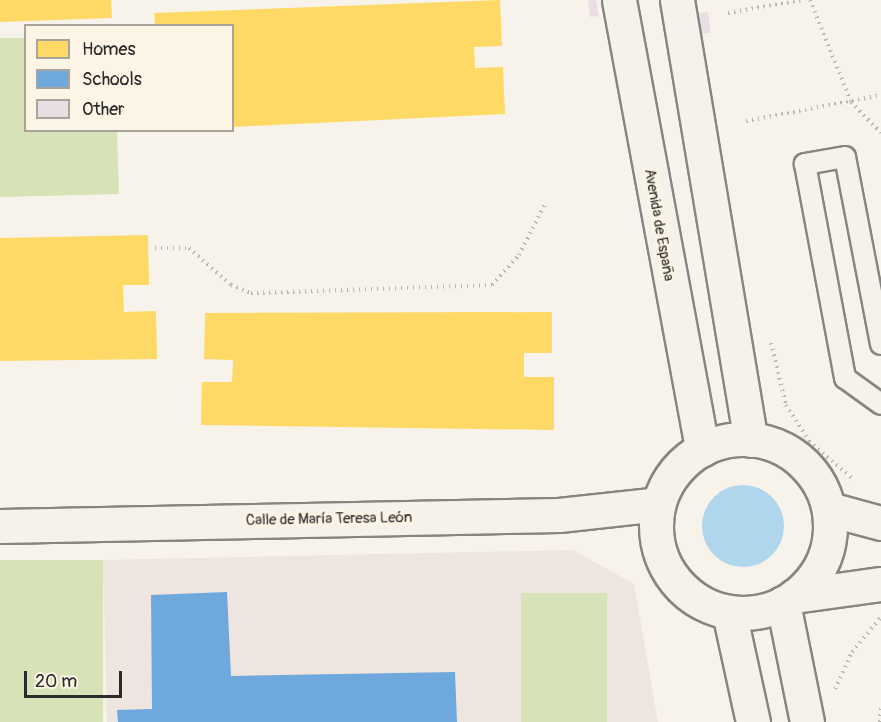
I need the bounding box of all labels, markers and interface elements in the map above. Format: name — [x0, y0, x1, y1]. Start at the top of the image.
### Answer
legend — [24, 24, 234, 132]
text: Homes — [82, 38, 135, 61]
text: Schools — [82, 68, 142, 91]
text: Other — [82, 98, 124, 121]
street label: Avenida de España — [640, 167, 678, 283]
street label: Calle de María Teresa León — [246, 509, 412, 529]
scale bar — [27, 659, 124, 697]
text: 20 m — [35, 670, 77, 693]

